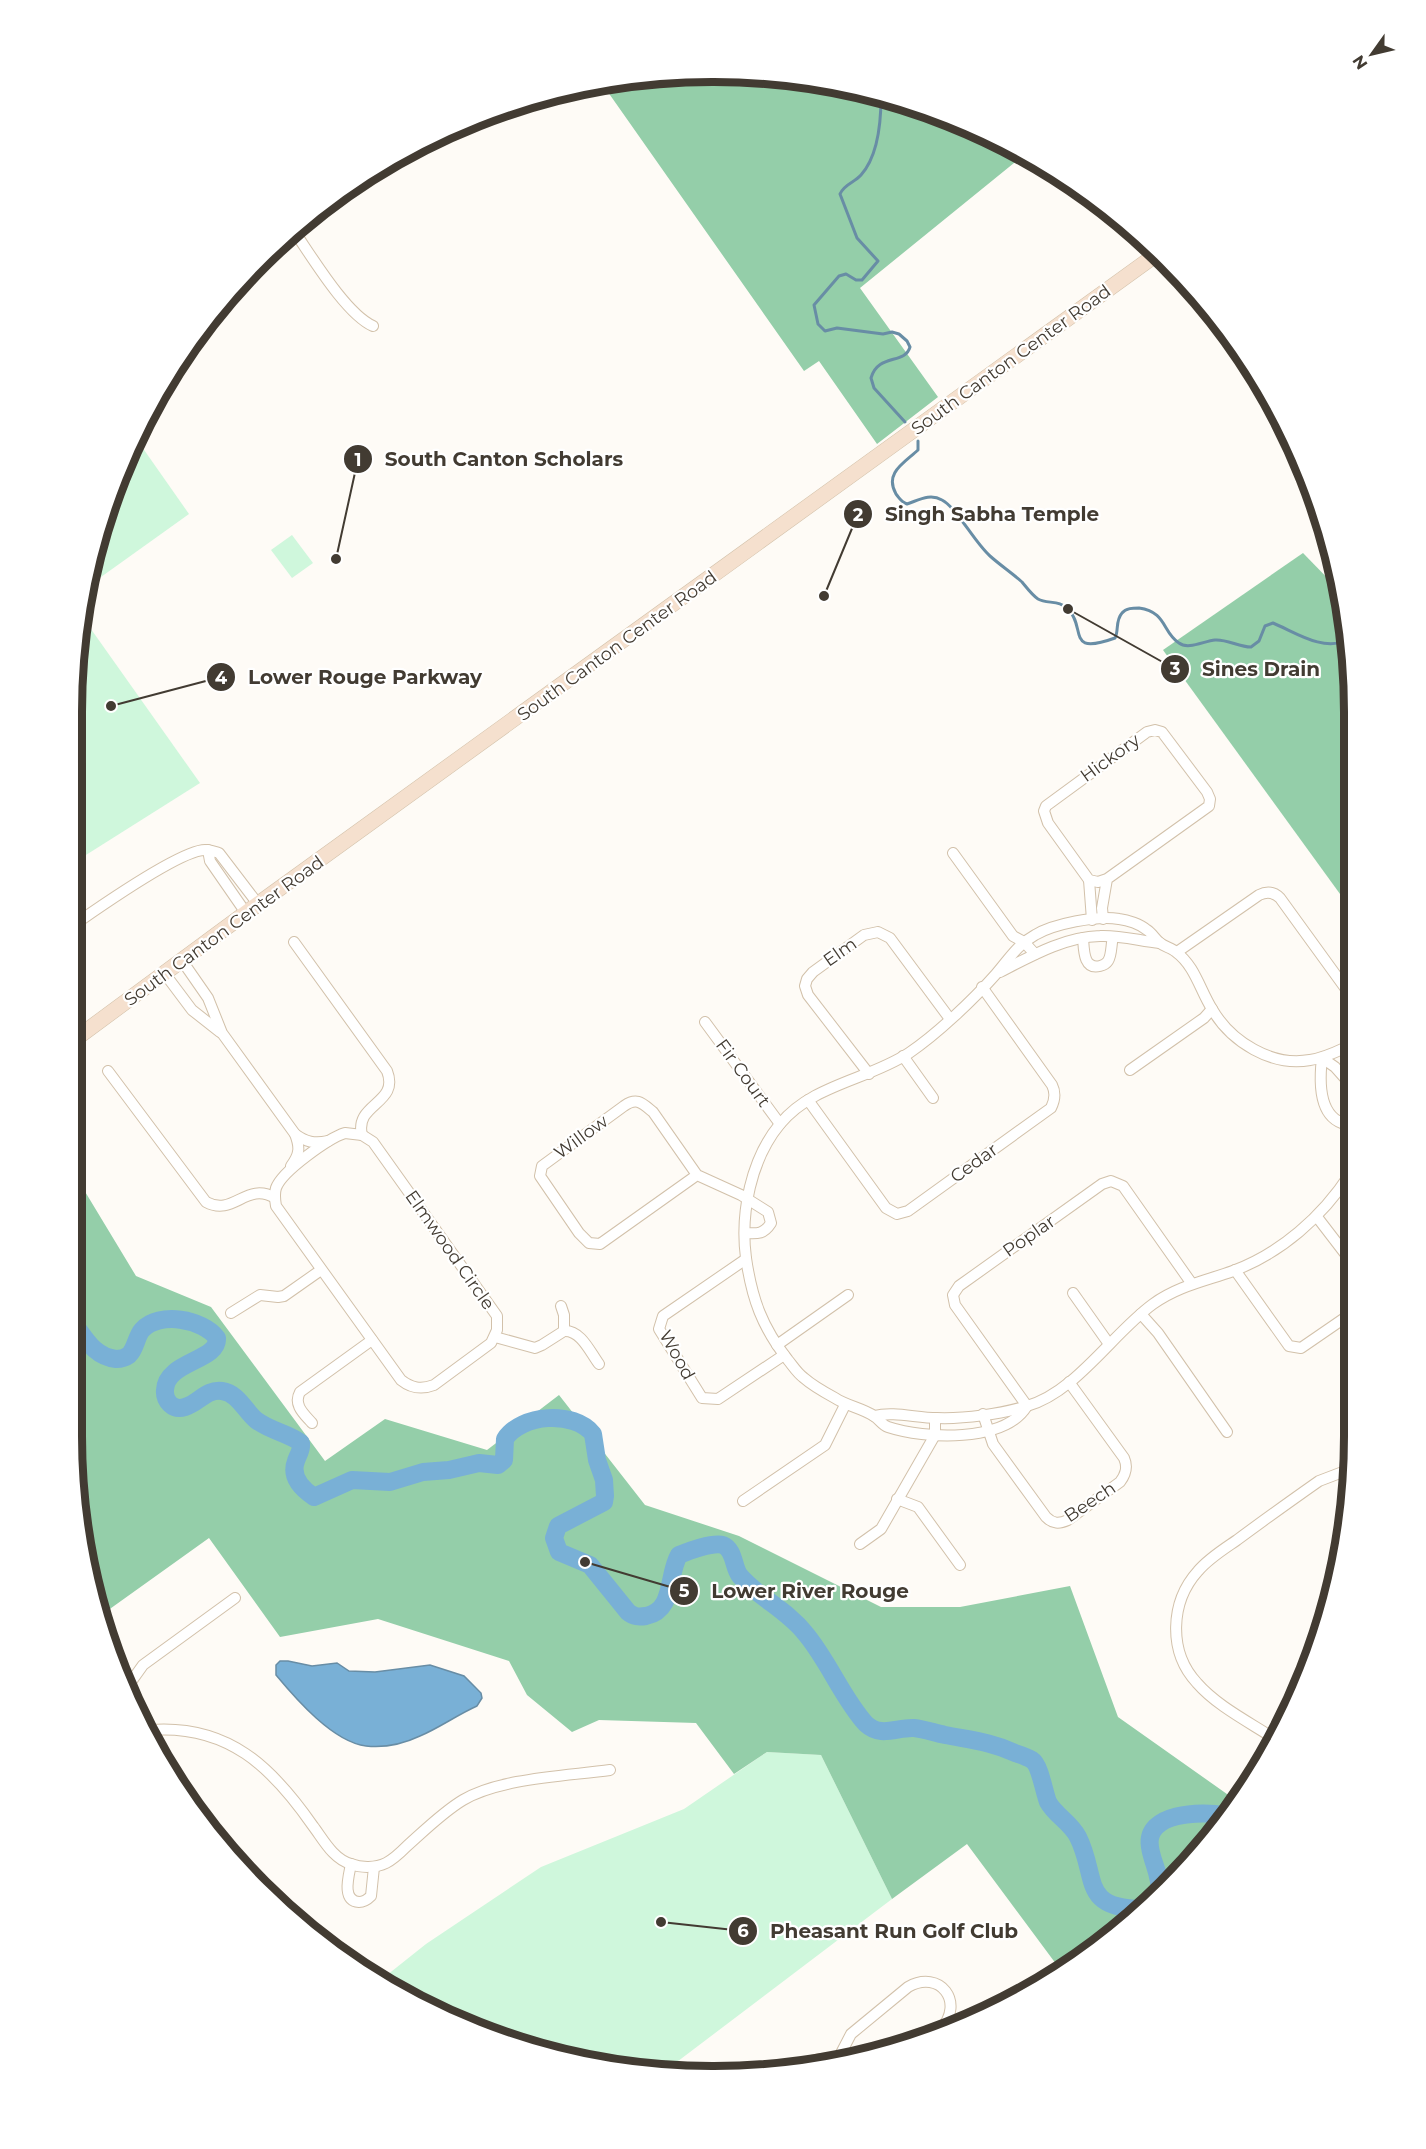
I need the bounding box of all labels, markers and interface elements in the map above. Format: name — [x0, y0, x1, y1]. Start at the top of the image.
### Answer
north arrow — [1342, 24, 1402, 84]
text: N — [1348, 51, 1371, 73]
street label: South Canton Center Road — [907, 280, 1115, 440]
callout: South Canton Scholars — [343, 440, 635, 478]
text: South Canton Scholars — [385, 447, 624, 471]
text: 1 — [354, 449, 362, 471]
callout: Singh Sabha Temple — [843, 495, 1111, 533]
text: Singh Sabha Temple — [885, 502, 1099, 526]
text: 2 — [853, 504, 864, 526]
street label: South Canton Center Road — [513, 566, 721, 726]
callout: Sines Drain — [1160, 650, 1332, 688]
text: Sines Drain — [1202, 657, 1320, 681]
callout: Lower Rouge Parkway — [206, 658, 494, 696]
text: 3 — [1169, 658, 1181, 680]
text: Lower Rouge Parkway — [248, 665, 483, 689]
text: 4 — [215, 667, 228, 689]
street label: Hickory — [1076, 729, 1144, 787]
street label: South Canton Center Road — [120, 851, 328, 1011]
street label: Elm — [819, 933, 861, 971]
street label: Fir Court — [711, 1035, 775, 1111]
street label: Willow — [550, 1110, 612, 1164]
street label: Cedar — [946, 1138, 1002, 1188]
street label: Elmwood Circle — [401, 1186, 500, 1314]
street label: Poplar — [999, 1210, 1059, 1262]
street label: Wood — [654, 1326, 700, 1384]
street label: Beech — [1060, 1477, 1120, 1527]
callout: Lower River Rouge — [669, 1572, 921, 1610]
text: Lower River Rouge — [711, 1579, 909, 1603]
text: 5 — [679, 1580, 690, 1602]
callout: Pheasant Run Golf Club — [728, 1912, 1031, 1950]
text: Pheasant Run Golf Club — [770, 1919, 1018, 1943]
text: 6 — [737, 1920, 749, 1942]

